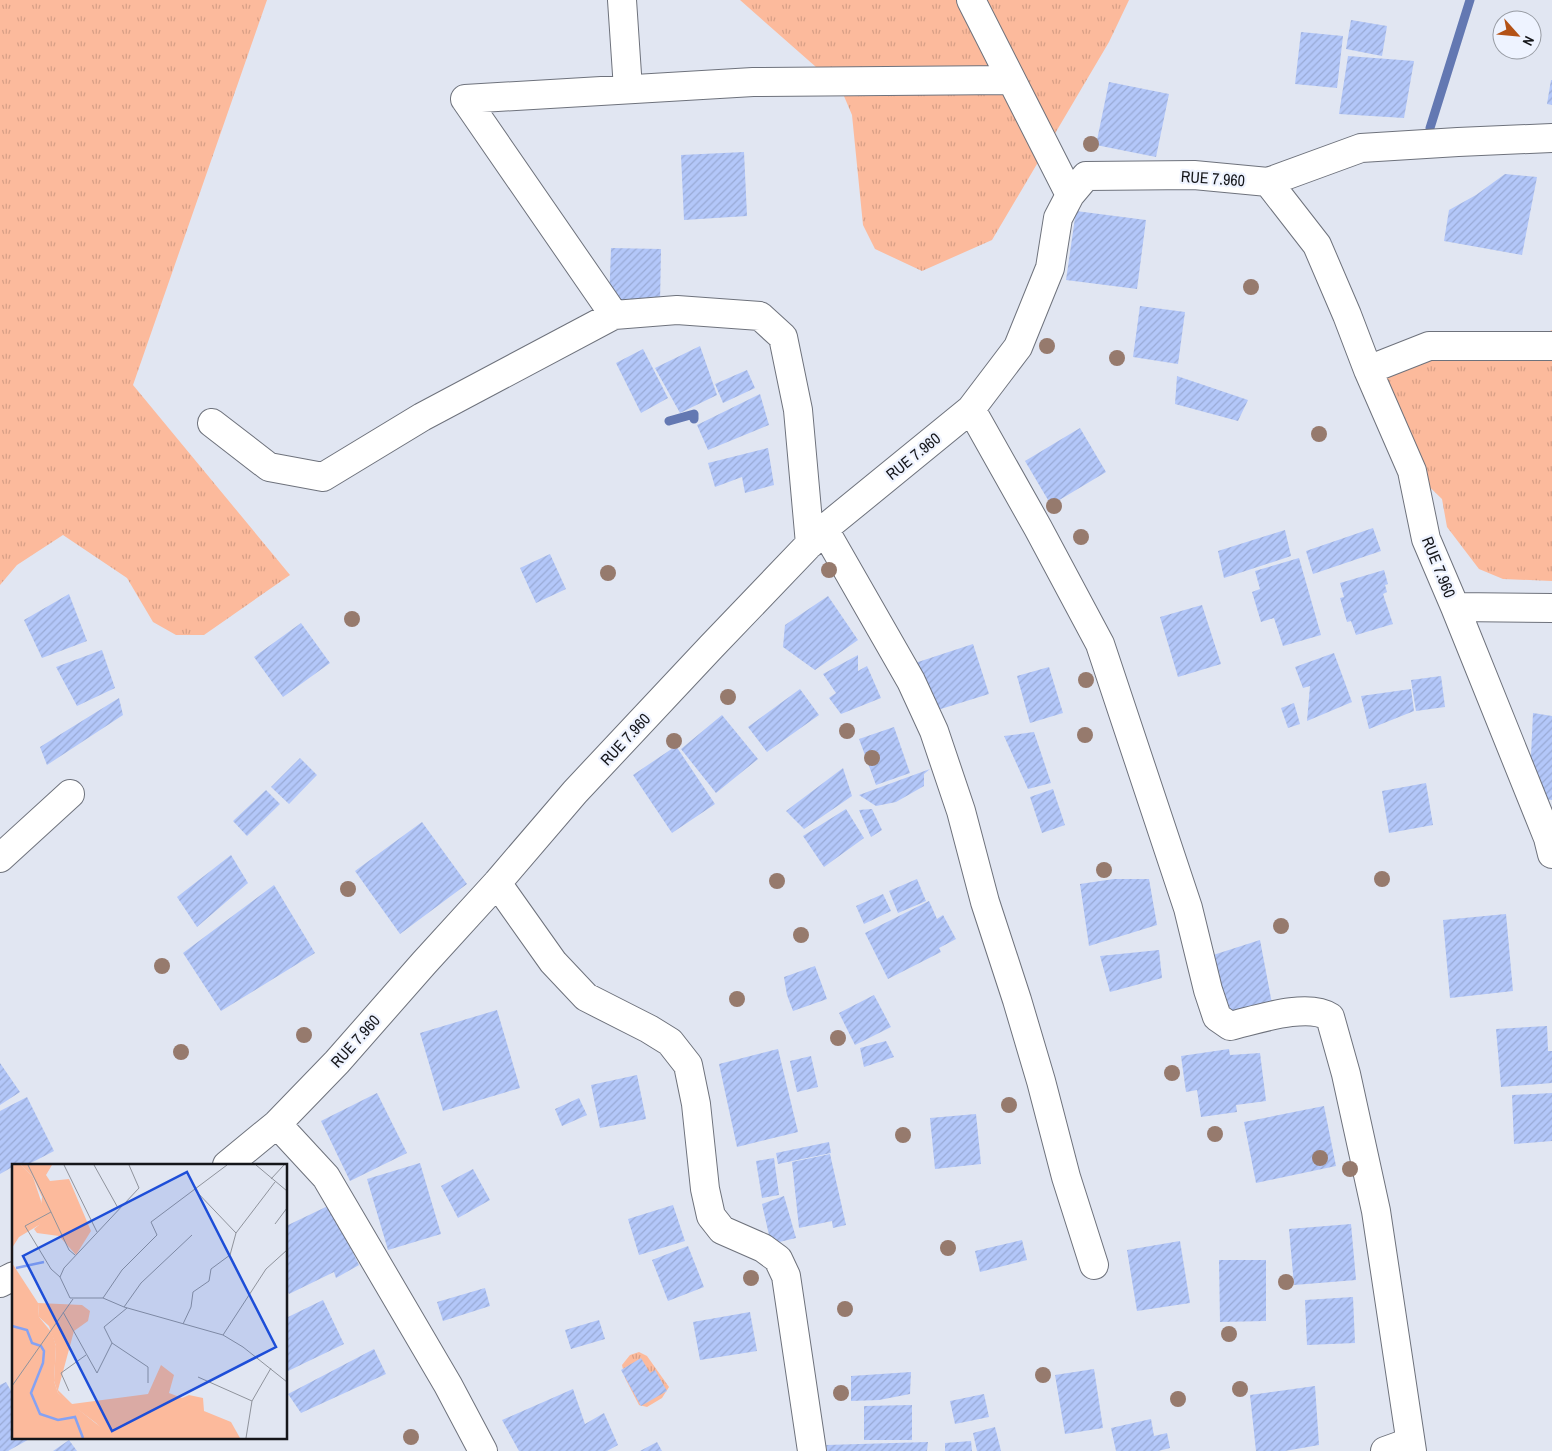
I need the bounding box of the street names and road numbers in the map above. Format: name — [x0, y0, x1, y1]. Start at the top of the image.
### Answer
street label: RUE 7.960 — [1180, 165, 1246, 191]
street label: RUE 7.960 — [881, 427, 945, 485]
street label: RUE 7.960 — [1417, 533, 1461, 601]
street label: RUE 7.960 — [595, 708, 655, 770]
street label: RUE 7.960 — [325, 1010, 385, 1072]

